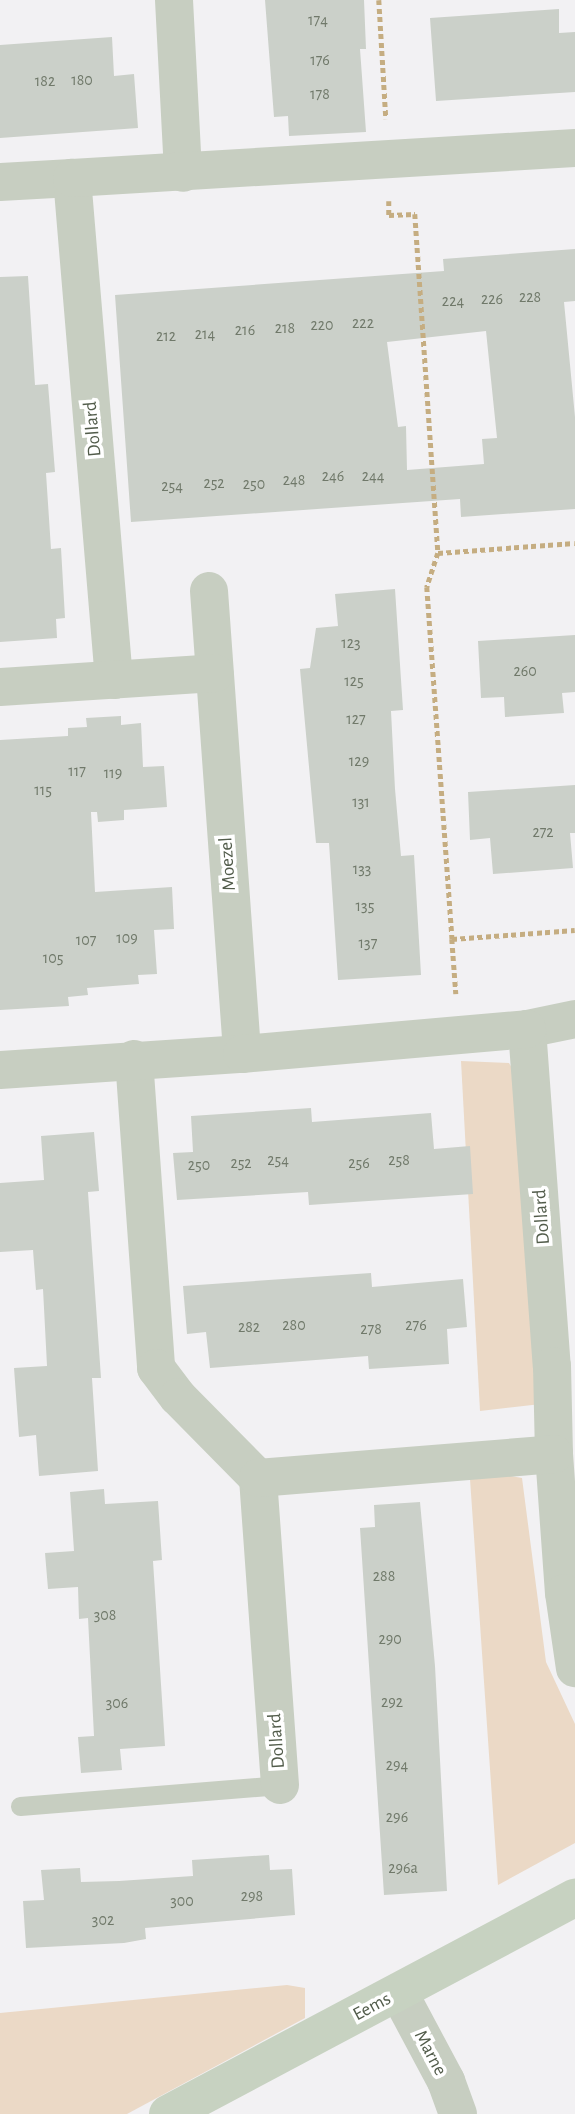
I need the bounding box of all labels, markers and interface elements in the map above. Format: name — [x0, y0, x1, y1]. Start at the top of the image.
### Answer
house number: 174 — [308, 10, 328, 30]
house number: 176 — [310, 50, 330, 70]
house number: 180 — [71, 70, 93, 90]
house number: 182 — [35, 71, 55, 91]
house number: 178 — [310, 84, 330, 104]
house number: 228 — [519, 287, 541, 307]
house number: 226 — [481, 289, 503, 309]
house number: 224 — [442, 291, 464, 311]
house number: 222 — [352, 313, 374, 333]
house number: 220 — [310, 315, 334, 335]
house number: 218 — [275, 318, 295, 338]
house number: 216 — [235, 320, 255, 340]
house number: 214 — [195, 324, 215, 344]
house number: 212 — [156, 326, 176, 346]
street label: Dollard — [79, 400, 107, 458]
house number: 246 — [322, 466, 344, 486]
house number: 244 — [362, 466, 384, 486]
house number: 248 — [283, 470, 305, 490]
house number: 252 — [203, 473, 225, 493]
house number: 250 — [243, 474, 265, 494]
house number: 254 — [161, 476, 183, 496]
house number: 123 — [341, 633, 361, 653]
house number: 260 — [513, 661, 537, 681]
house number: 125 — [344, 671, 364, 691]
house number: 127 — [346, 709, 366, 729]
house number: 129 — [349, 751, 369, 771]
house number: 117 — [68, 761, 86, 781]
house number: 119 — [104, 763, 122, 783]
house number: 115 — [34, 780, 52, 800]
house number: 131 — [352, 792, 370, 812]
house number: 272 — [532, 822, 554, 842]
street label: Moezel — [215, 836, 241, 892]
house number: 133 — [353, 859, 371, 879]
house number: 135 — [356, 896, 374, 916]
house number: 109 — [116, 928, 138, 948]
house number: 107 — [76, 930, 96, 950]
house number: 137 — [359, 933, 377, 953]
house number: 105 — [43, 948, 63, 968]
house number: 254 — [267, 1150, 289, 1170]
house number: 258 — [388, 1150, 410, 1170]
house number: 252 — [230, 1153, 252, 1173]
house number: 256 — [348, 1153, 370, 1173]
house number: 250 — [188, 1155, 210, 1175]
street label: Dollard — [529, 1189, 555, 1245]
house number: 280 — [282, 1315, 306, 1335]
house number: 276 — [405, 1315, 427, 1335]
house number: 282 — [238, 1317, 260, 1337]
house number: 278 — [360, 1319, 382, 1339]
house number: 288 — [373, 1566, 395, 1586]
house number: 308 — [94, 1605, 116, 1625]
house number: 290 — [378, 1629, 402, 1649]
house number: 292 — [381, 1692, 403, 1712]
house number: 306 — [106, 1693, 128, 1713]
street label: Dollard — [264, 1713, 290, 1769]
house number: 294 — [386, 1755, 408, 1775]
house number: 296 — [386, 1807, 408, 1827]
house number: 296a — [388, 1858, 418, 1878]
house number: 298 — [241, 1886, 263, 1906]
house number: 300 — [170, 1891, 194, 1911]
house number: 302 — [92, 1910, 114, 1930]
street label: Eems — [349, 1988, 395, 2026]
street label: Marne — [409, 2026, 451, 2080]

